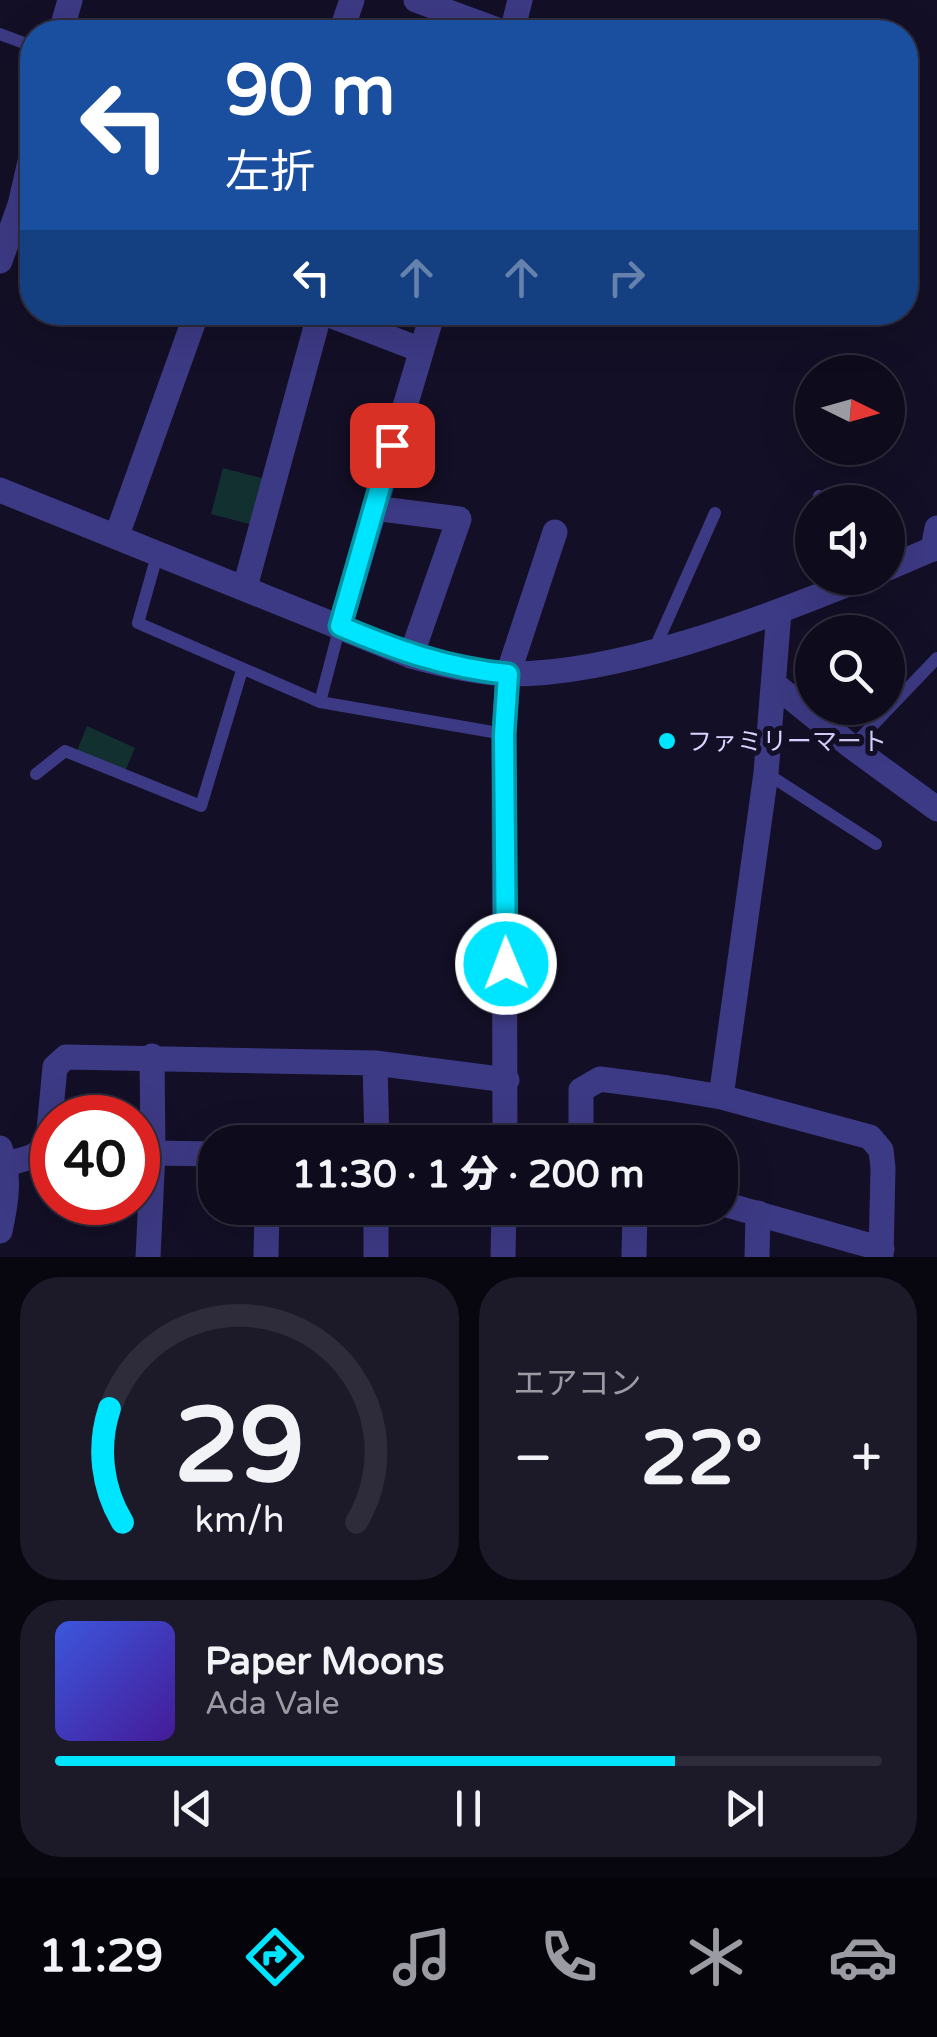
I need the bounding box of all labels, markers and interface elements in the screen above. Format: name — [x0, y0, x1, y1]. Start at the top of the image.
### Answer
text: 90 m — [225, 50, 395, 134]
icon: left — [60, 60, 190, 190]
text: 左折 — [225, 146, 315, 200]
icon: left — [284, 250, 339, 305]
icon: ahead — [389, 250, 444, 305]
icon: ahead — [494, 250, 549, 305]
icon: right — [599, 250, 654, 305]
north arrow — [795, 355, 905, 465]
map controls — [795, 355, 905, 725]
pin — [350, 403, 435, 488]
icon: arrive — [365, 418, 420, 473]
button: sound — [795, 485, 905, 595]
button: search — [795, 615, 905, 725]
place label: ファミリーマート — [687, 727, 887, 757]
marker: ファミリーマート — [656, 730, 678, 752]
position arrow — [454, 912, 558, 1016]
speed limit sign: 40 — [30, 1095, 160, 1225]
text: 11:30 · 1 分 · 200 m — [292, 1152, 644, 1198]
text: エアコン — [514, 1365, 642, 1403]
text: 29 — [174, 1385, 305, 1510]
text: 22° — [641, 1414, 763, 1504]
text: − — [514, 1426, 553, 1492]
text: + — [851, 1426, 882, 1492]
text: km/h — [194, 1499, 284, 1542]
text: Paper Moons — [205, 1639, 445, 1685]
text: Ada Vale — [205, 1685, 340, 1723]
icon: previous — [165, 1781, 220, 1836]
icon: pause — [441, 1781, 496, 1836]
icon: next — [717, 1781, 772, 1836]
icon: directions — [240, 1922, 310, 1992]
icon: music — [387, 1922, 457, 1992]
icon: phone — [534, 1922, 604, 1992]
icon: climate — [681, 1922, 751, 1992]
icon: car — [828, 1922, 898, 1992]
text: 11:29 — [39, 1930, 163, 1984]

